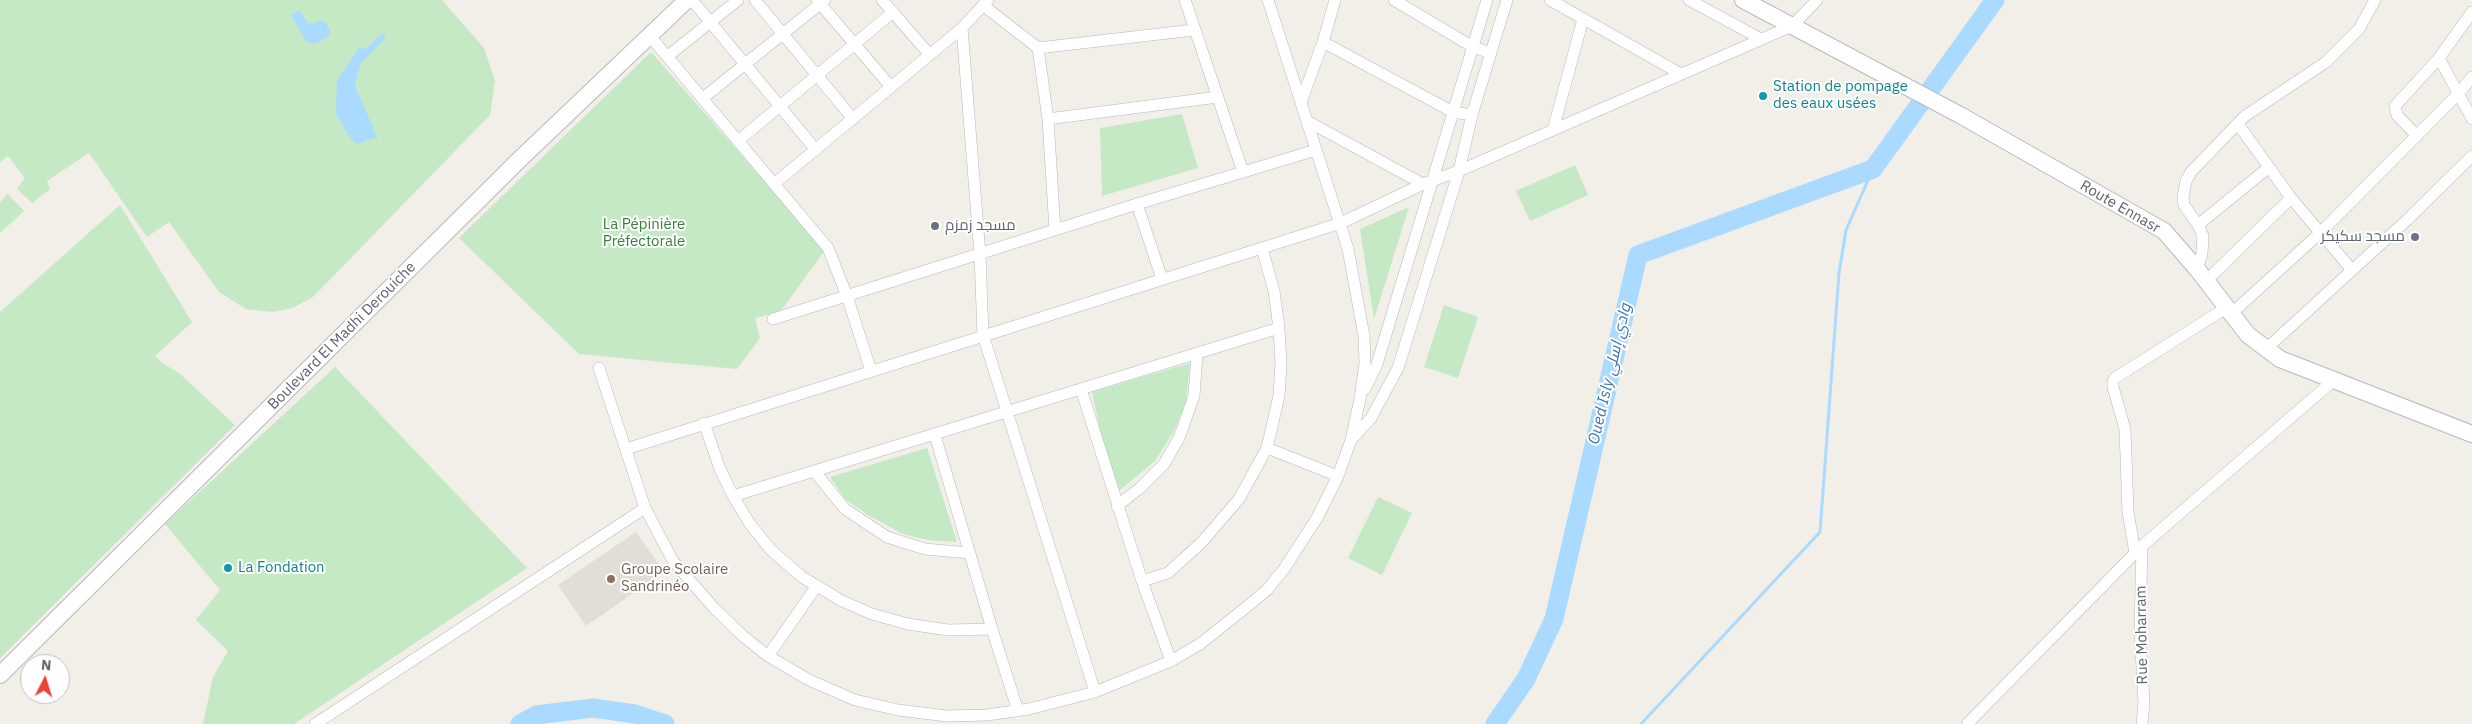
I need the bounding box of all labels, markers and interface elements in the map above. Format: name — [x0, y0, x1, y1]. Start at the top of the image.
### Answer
place label: Station de pompage des eaux usées — [1773, 78, 1908, 113]
marker: Station de pompage des eaux usées — [1757, 90, 1769, 102]
street label: Route Ennasr — [2077, 177, 2163, 237]
park label: La Pépinière Préfectorale — [603, 216, 685, 251]
place label: مسجد زمزم — [945, 217, 1016, 235]
marker: مسجد زمزم — [929, 220, 941, 232]
place label: مسجد سكيكر — [2321, 228, 2405, 246]
marker: مسجد سكيكر — [2409, 231, 2421, 243]
street label: Boulevard El Madhi Derouiche — [264, 258, 420, 414]
water label: Oued Isly وادي إسلي — [1584, 302, 1636, 446]
place label: La Fondation — [238, 559, 325, 577]
place label: Groupe Scolaire Sandrinéo — [621, 561, 728, 596]
marker: La Fondation — [222, 562, 234, 574]
marker: Groupe Scolaire Sandrinéo — [605, 573, 617, 585]
street label: Rue Moharram — [2132, 585, 2152, 685]
north arrow — [20, 654, 70, 704]
text: N — [40, 656, 52, 674]

